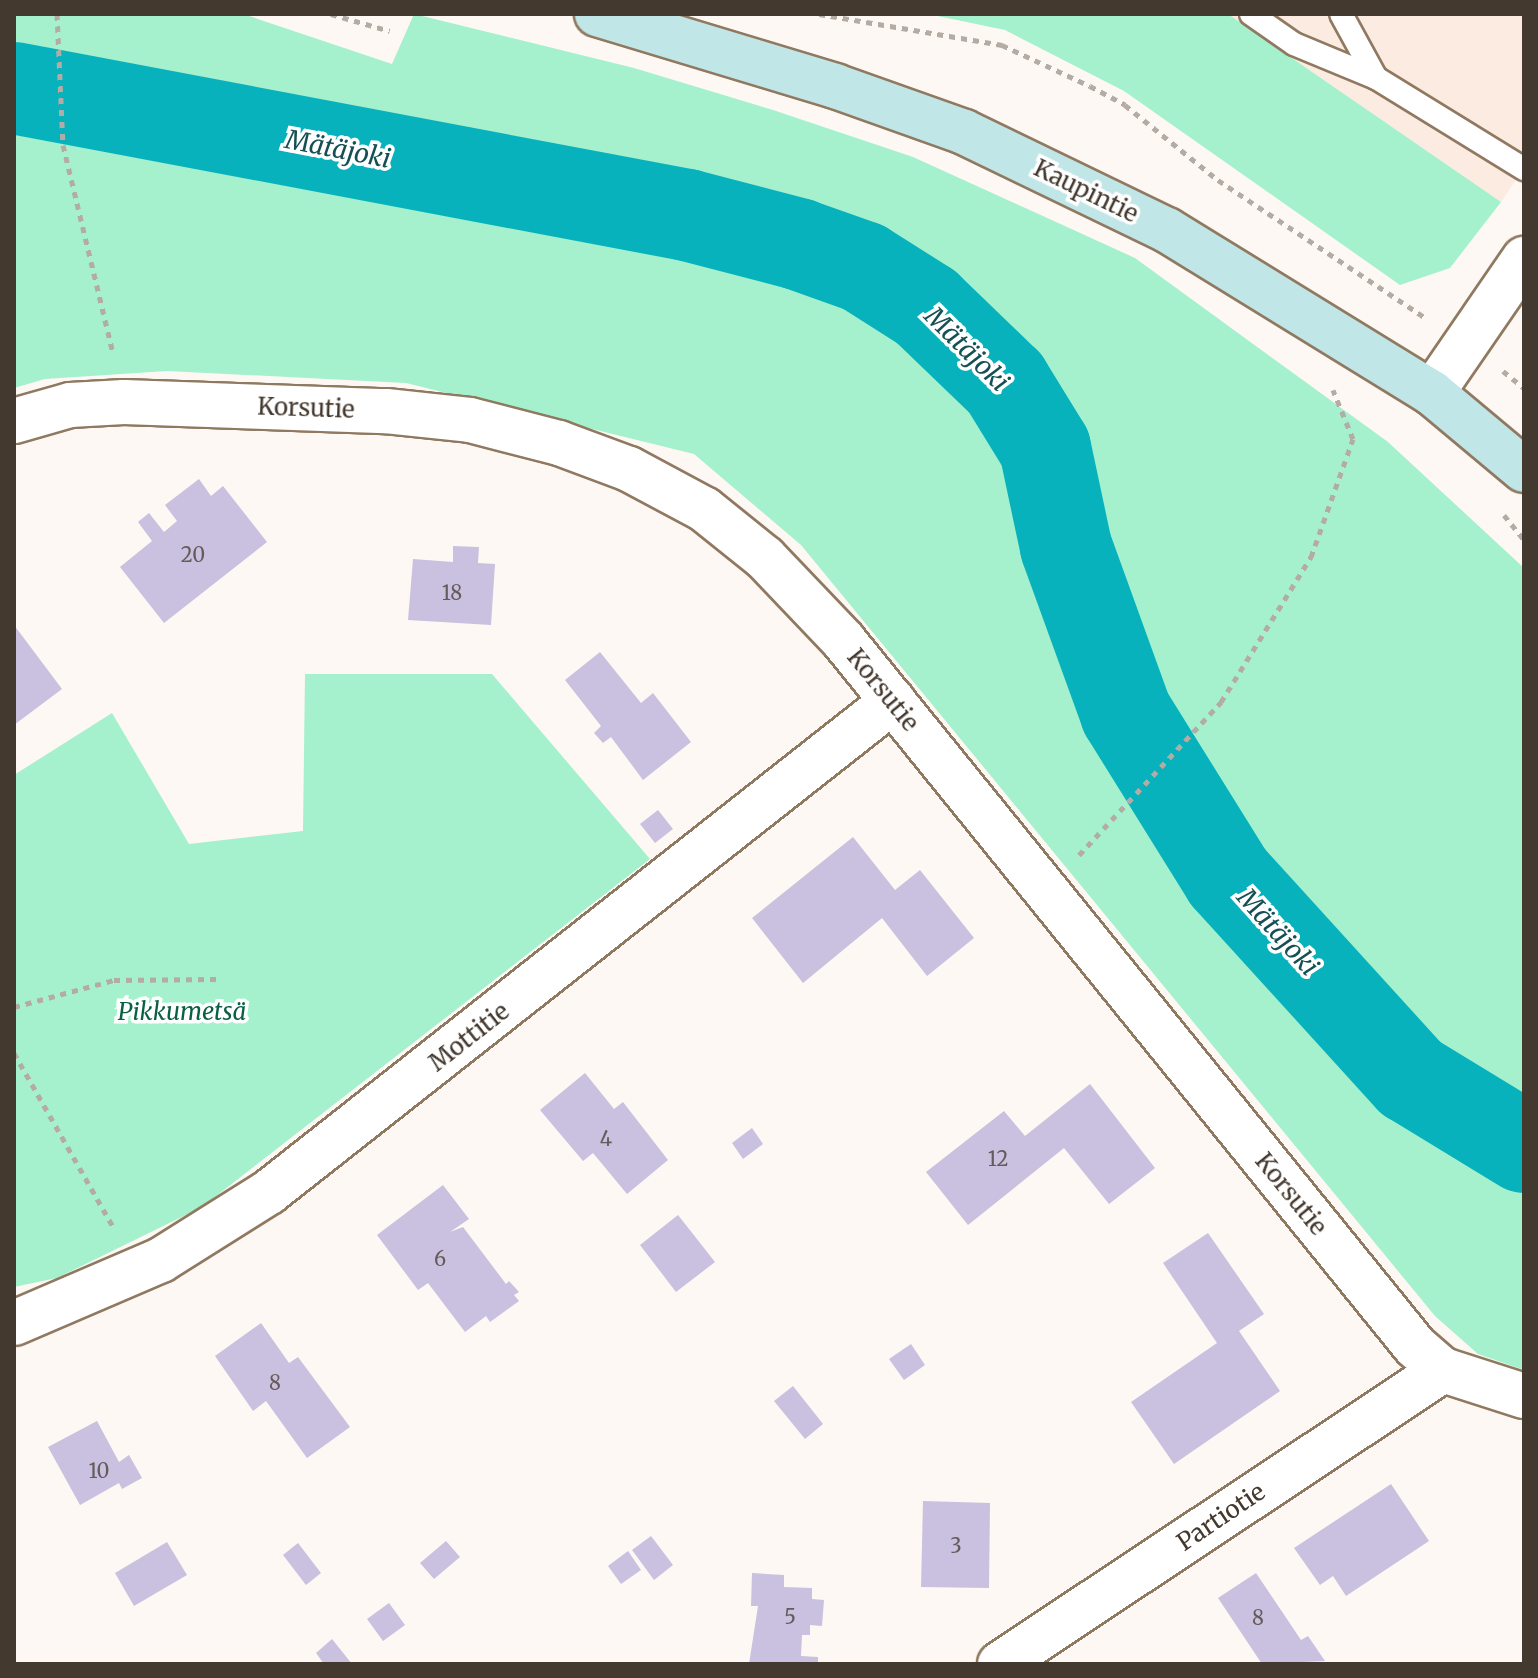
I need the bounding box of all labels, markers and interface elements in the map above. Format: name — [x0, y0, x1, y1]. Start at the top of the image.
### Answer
water label: Mätäjoki — [283, 124, 393, 174]
street label: Kaupintie — [1029, 153, 1143, 229]
water label: Mätäjoki — [918, 300, 1016, 398]
street label: Korsutie — [257, 392, 355, 424]
house number: 20 — [181, 542, 205, 566]
house number: 18 — [442, 580, 462, 604]
street label: Korsutie — [841, 643, 925, 737]
water label: Mätäjoki — [1231, 882, 1325, 982]
street label: Mottitie — [423, 997, 515, 1077]
park label: Pikkumetsä — [118, 998, 246, 1026]
house number: 4 — [600, 1126, 612, 1150]
house number: 12 — [988, 1146, 1008, 1170]
street label: Korsutie — [1249, 1147, 1333, 1241]
house number: 6 — [434, 1246, 446, 1270]
house number: 8 — [269, 1370, 281, 1394]
house number: 10 — [88, 1458, 110, 1482]
street label: Partiotie — [1172, 1477, 1270, 1557]
house number: 3 — [950, 1533, 962, 1557]
house number: 5 — [784, 1604, 796, 1628]
house number: 8 — [1252, 1605, 1264, 1629]

